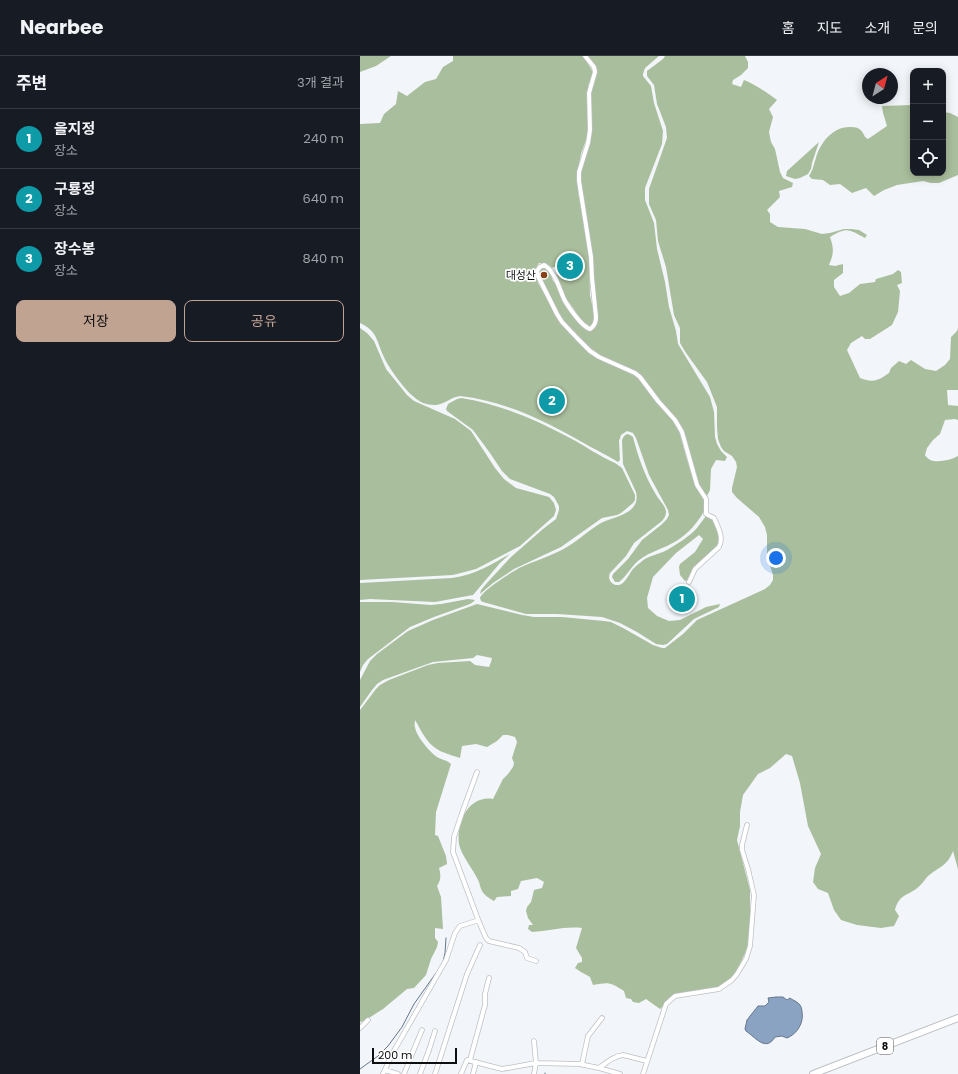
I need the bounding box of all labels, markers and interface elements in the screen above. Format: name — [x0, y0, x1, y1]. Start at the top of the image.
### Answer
text: Nearbee — [20, 14, 103, 41]
text: 홈 — [782, 18, 795, 38]
text: 지도 — [817, 18, 842, 38]
text: 소개 — [864, 18, 890, 38]
text: 문의 — [912, 18, 938, 38]
north arrow — [862, 68, 898, 104]
map controls — [910, 68, 946, 176]
button: + — [910, 68, 946, 104]
text: 주변 — [16, 71, 47, 95]
text: 3개 결과 — [297, 73, 344, 92]
button: − — [910, 104, 946, 140]
text: 을지정 — [54, 118, 95, 139]
text: 1 — [27, 129, 31, 148]
text: 240 m — [303, 129, 344, 148]
button: locate — [910, 140, 946, 176]
text: 장소 — [54, 141, 78, 160]
text: 구룡정 — [54, 178, 95, 199]
text: 2 — [25, 189, 33, 208]
text: 640 m — [303, 189, 344, 208]
text: 장소 — [54, 201, 78, 220]
text: 장수봉 — [54, 238, 95, 259]
text: 3 — [25, 249, 33, 268]
text: 840 m — [303, 249, 344, 268]
pin: 3 — [557, 251, 583, 281]
text: 장소 — [54, 261, 78, 280]
place label: 대성산 — [506, 267, 536, 283]
marker: 대성산 — [539, 270, 549, 280]
button: 저장 — [16, 300, 176, 342]
button: 공유 — [184, 300, 344, 342]
pin: 2 — [539, 386, 565, 416]
your location — [766, 548, 786, 568]
pin: 1 — [669, 584, 695, 614]
road number: 8 — [877, 1038, 893, 1054]
scale bar — [372, 1046, 457, 1065]
text: 200 m — [378, 1047, 412, 1063]

